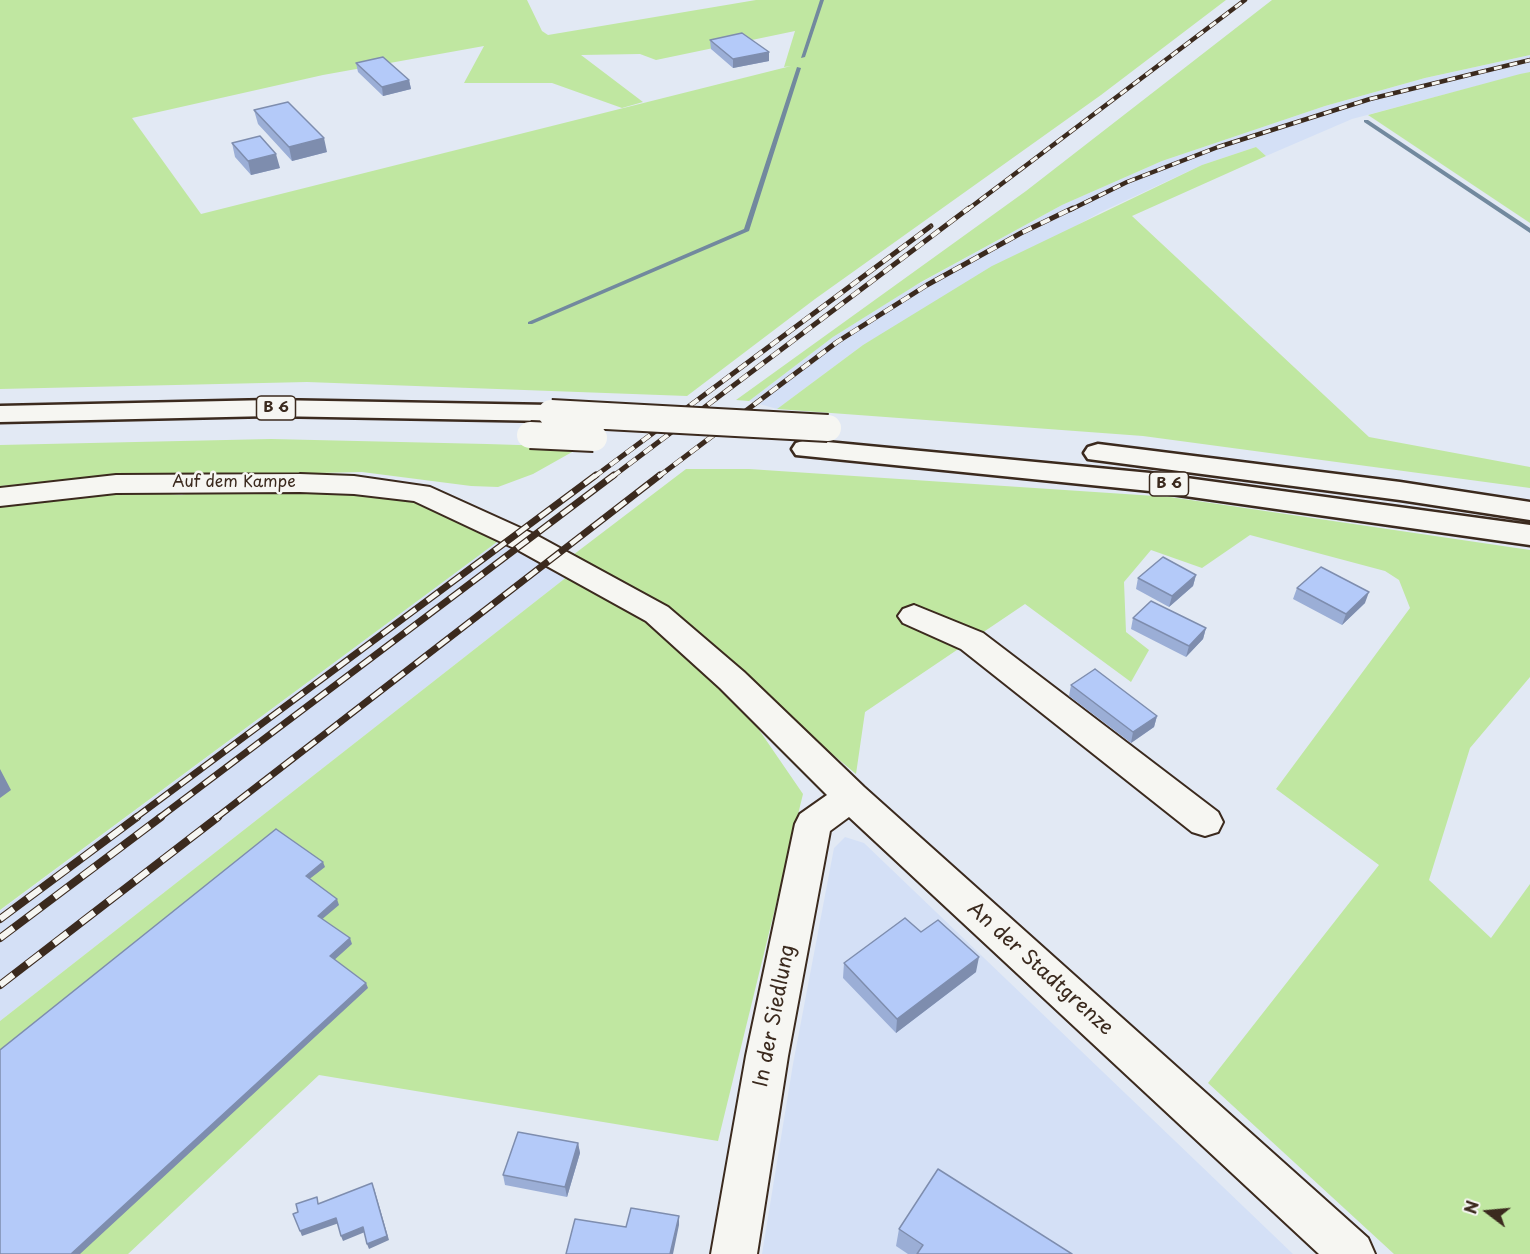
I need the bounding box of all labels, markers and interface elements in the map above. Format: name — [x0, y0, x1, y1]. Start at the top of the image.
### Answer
road number: B 6 — [256, 396, 296, 420]
road number: B 6 — [1150, 472, 1188, 496]
street label: Auf dem Kampe — [172, 473, 296, 493]
street label: An der Stadtgrenze — [962, 897, 1118, 1041]
street label: In der Siedlung — [749, 943, 801, 1089]
north arrow — [1458, 1182, 1518, 1242]
text: N — [1457, 1198, 1484, 1216]

